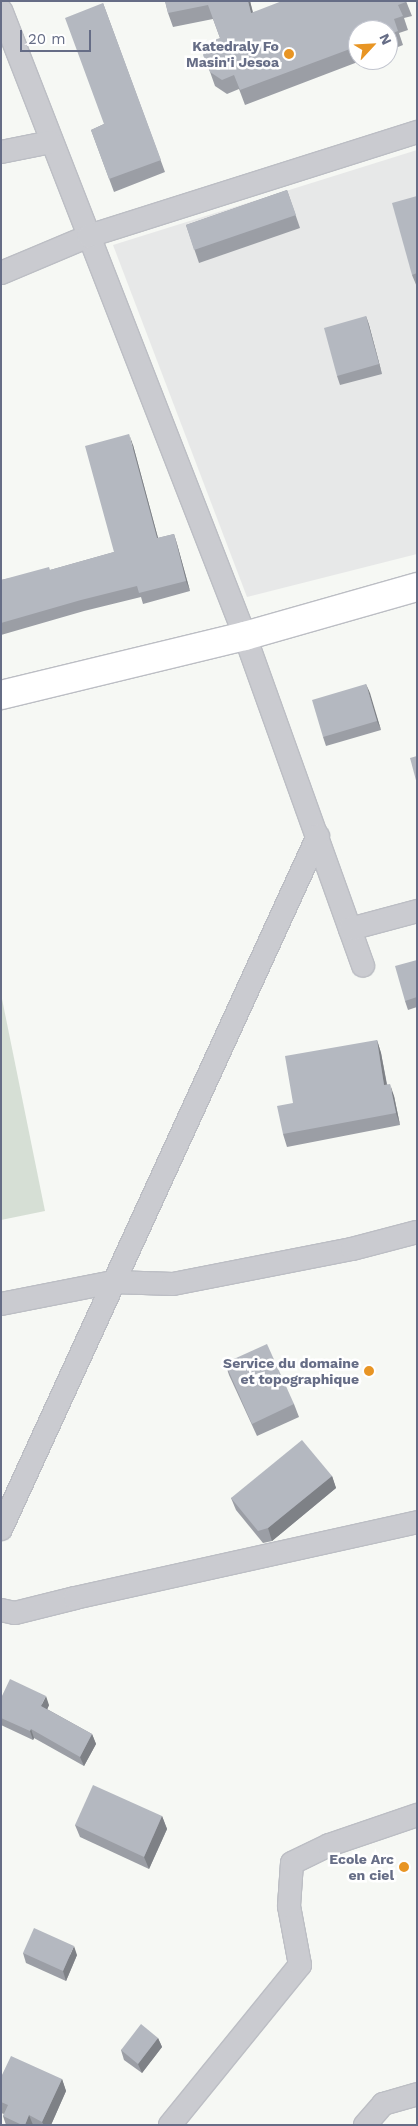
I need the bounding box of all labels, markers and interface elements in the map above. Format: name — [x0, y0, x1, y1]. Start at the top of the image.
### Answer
scale bar — [22, 20, 94, 52]
north arrow — [348, 20, 398, 70]
text: 20 m — [28, 30, 66, 48]
text: N — [376, 31, 395, 47]
place label: Katedraly Fo Masin'i Jesoa — [186, 38, 279, 70]
marker: Katedraly Fo Masin'i Jesoa — [283, 48, 295, 60]
place label: Service du domaine et topographique — [223, 1355, 359, 1388]
marker: Service du domaine et topographique — [363, 1365, 375, 1377]
place label: Ecole Arc en ciel — [329, 1851, 394, 1884]
marker: Ecole Arc en ciel — [398, 1861, 410, 1873]

